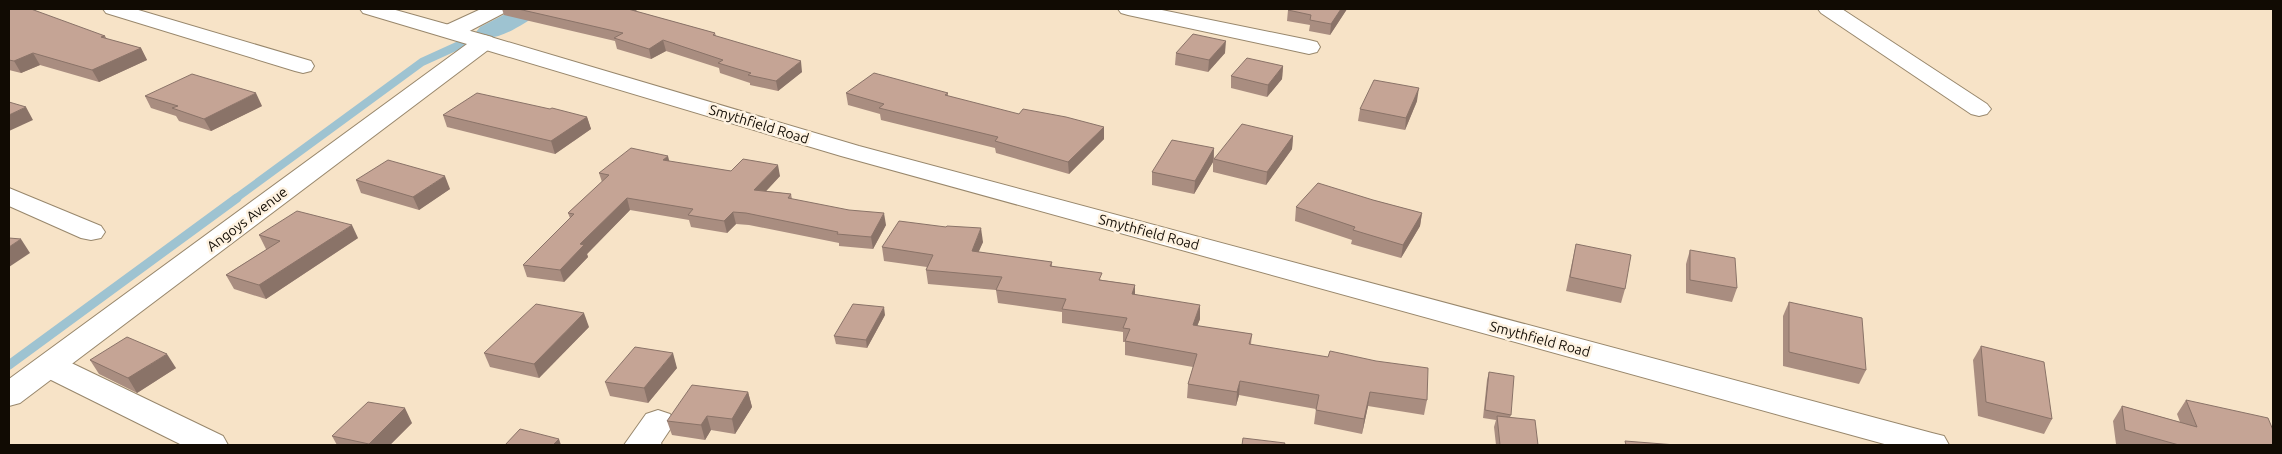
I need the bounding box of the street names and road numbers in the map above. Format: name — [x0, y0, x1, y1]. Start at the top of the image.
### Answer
street label: Smythfield Road — [707, 101, 811, 147]
street label: Angoys Avenue — [204, 184, 290, 254]
street label: Smythfield Road — [1097, 211, 1201, 253]
street label: Smythfield Road — [1488, 318, 1592, 360]

